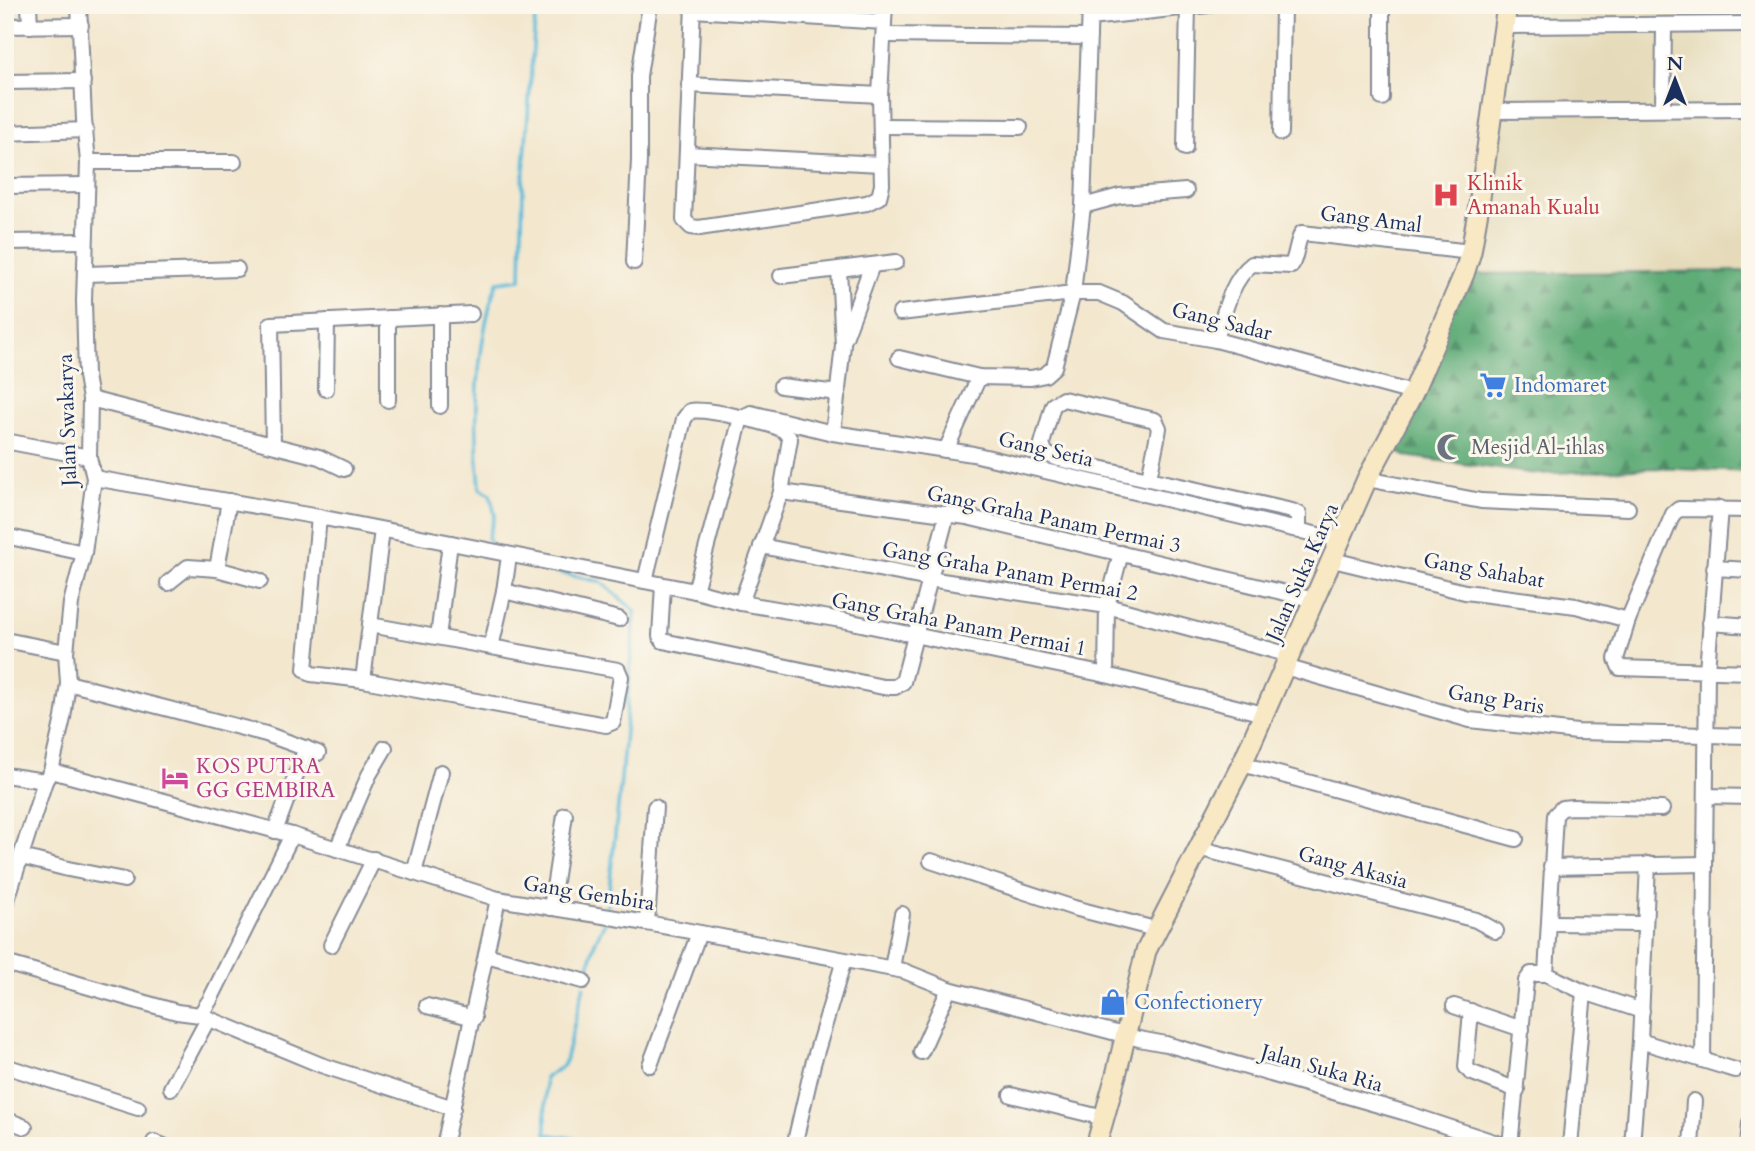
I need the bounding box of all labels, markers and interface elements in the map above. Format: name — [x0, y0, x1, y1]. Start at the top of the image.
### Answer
north arrow — [1640, 46, 1710, 116]
text: N — [1667, 51, 1684, 77]
place label: Klinik Amanah Kualu — [1467, 169, 1600, 222]
hospital icon: Klinik Amanah Kualu — [1431, 180, 1461, 210]
street label: Gang Amal — [1318, 199, 1423, 240]
street label: Gang Sadar — [1169, 295, 1275, 348]
street label: Jalan Swakarya — [51, 353, 84, 490]
supermarket icon: Indomaret — [1478, 370, 1508, 400]
place label: Indomaret — [1514, 371, 1607, 400]
street label: Gang Setia — [996, 424, 1096, 474]
mosque icon: Mesjid Al-ihlas — [1435, 432, 1465, 462]
place label: Mesjid Al-ihlas — [1471, 433, 1605, 462]
street label: Gang Graha Panam Permai 3 — [924, 478, 1184, 561]
street label: Jalan Suka Karya — [1258, 498, 1346, 649]
street label: Gang Graha Panam Permai 2 — [880, 535, 1140, 608]
street label: Gang Sahabat — [1421, 546, 1547, 595]
street label: Gang Graha Panam Permai 1 — [829, 586, 1089, 663]
street label: Gang Paris — [1446, 678, 1546, 721]
place label: KOS PUTRA GG GEMBIRA — [196, 752, 335, 805]
hotel icon: KOS PUTRA GG GEMBIRA — [160, 763, 190, 793]
street label: Gang Akasia — [1295, 839, 1411, 896]
street label: Gang Gembira — [521, 869, 657, 918]
shop icon: Confectionery — [1098, 987, 1128, 1017]
place label: Confectionery — [1134, 988, 1263, 1017]
street label: Jalan Suka Ria — [1255, 1036, 1386, 1100]

